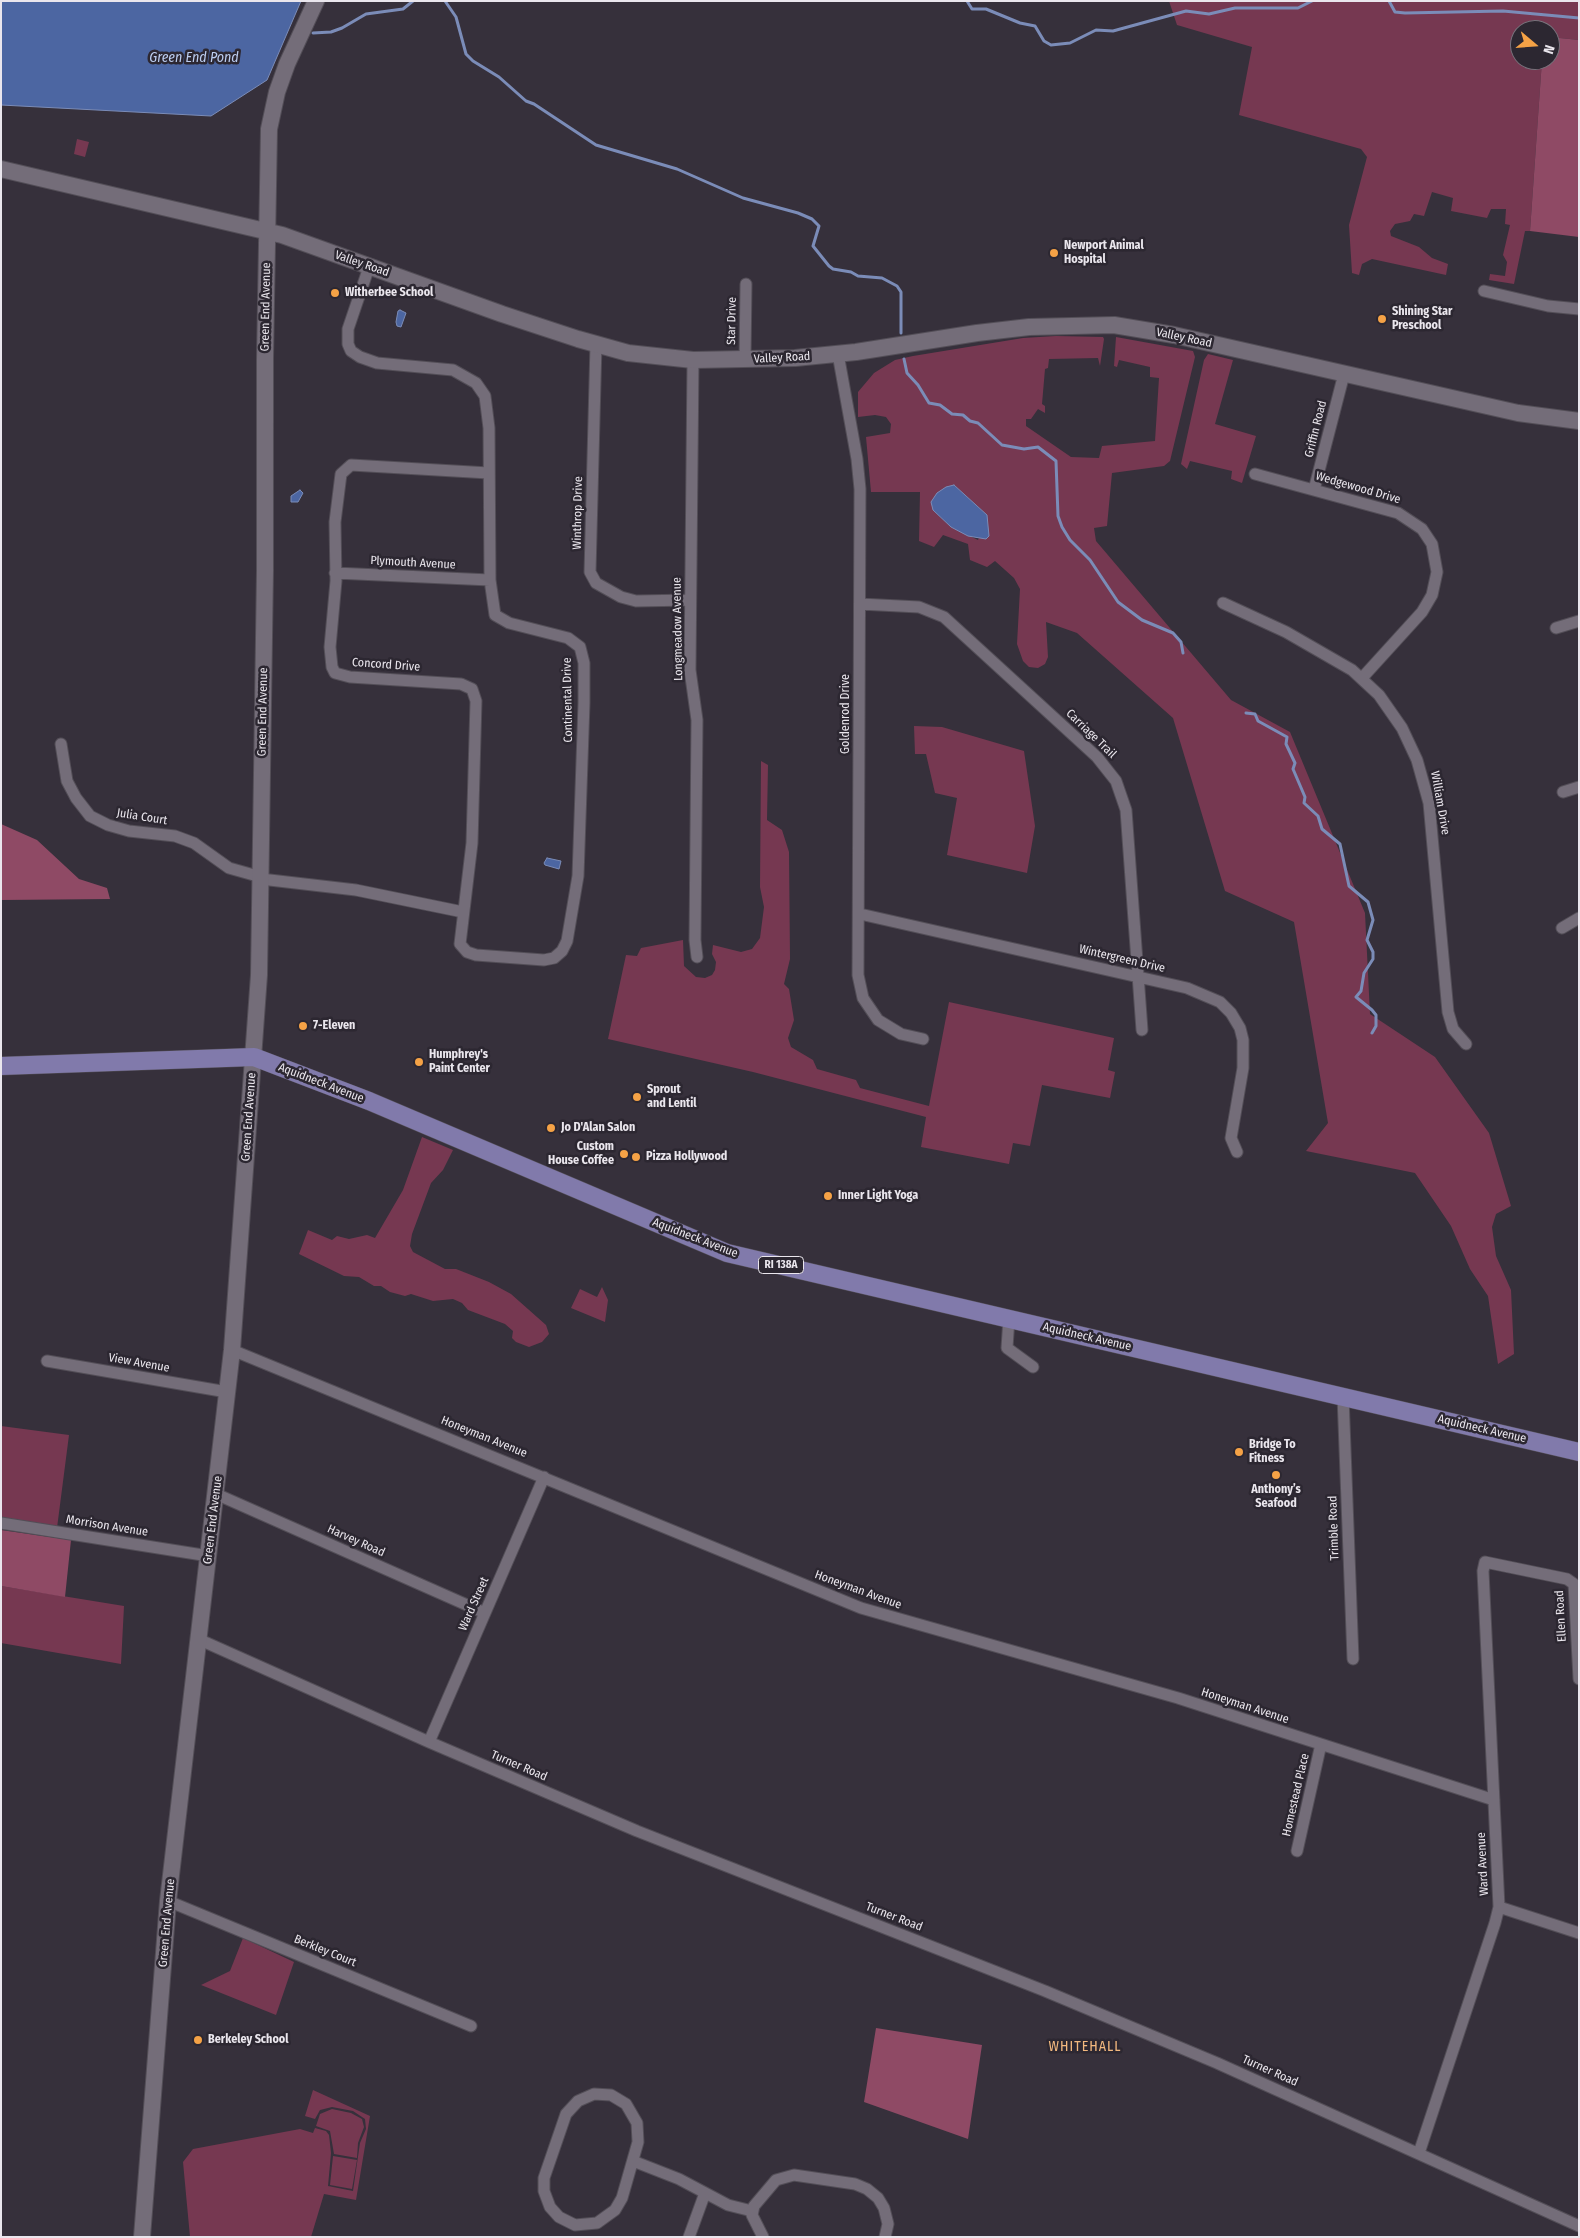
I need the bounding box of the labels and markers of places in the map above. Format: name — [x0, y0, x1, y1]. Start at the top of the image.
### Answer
place label: Newport Animal Hospital — [1064, 239, 1144, 267]
marker: Newport Animal Hospital — [1048, 247, 1060, 259]
place label: Witherbee School — [345, 286, 433, 300]
marker: Witherbee School — [329, 287, 341, 299]
place label: Shining Star Preschool — [1392, 305, 1452, 333]
marker: Shining Star Preschool — [1376, 313, 1388, 325]
place label: 7-Eleven — [313, 1019, 355, 1033]
marker: 7-Eleven — [297, 1020, 309, 1032]
place label: Humphrey's Paint Center — [429, 1048, 490, 1076]
marker: Humphrey's Paint Center — [413, 1056, 425, 1068]
place label: Sprout and Lentil — [647, 1083, 697, 1111]
marker: Sprout and Lentil — [631, 1091, 643, 1103]
place label: Jo D'Alan Salon — [561, 1121, 635, 1135]
marker: Jo D'Alan Salon — [545, 1122, 557, 1134]
place label: Custom House Coffee — [548, 1140, 614, 1168]
marker: Custom House Coffee — [618, 1148, 630, 1160]
place label: Pizza Hollywood — [646, 1150, 727, 1164]
marker: Pizza Hollywood — [630, 1151, 642, 1163]
place label: Inner Light Yoga — [838, 1189, 918, 1203]
marker: Inner Light Yoga — [822, 1190, 834, 1202]
place label: Bridge To Fitness — [1249, 1438, 1296, 1466]
marker: Bridge To Fitness — [1233, 1446, 1245, 1458]
marker: Anthony’s Seafood — [1270, 1469, 1282, 1481]
place label: Anthony’s Seafood — [1251, 1483, 1301, 1511]
place label: Berkeley School — [208, 2033, 288, 2047]
marker: Berkeley School — [192, 2034, 204, 2046]

